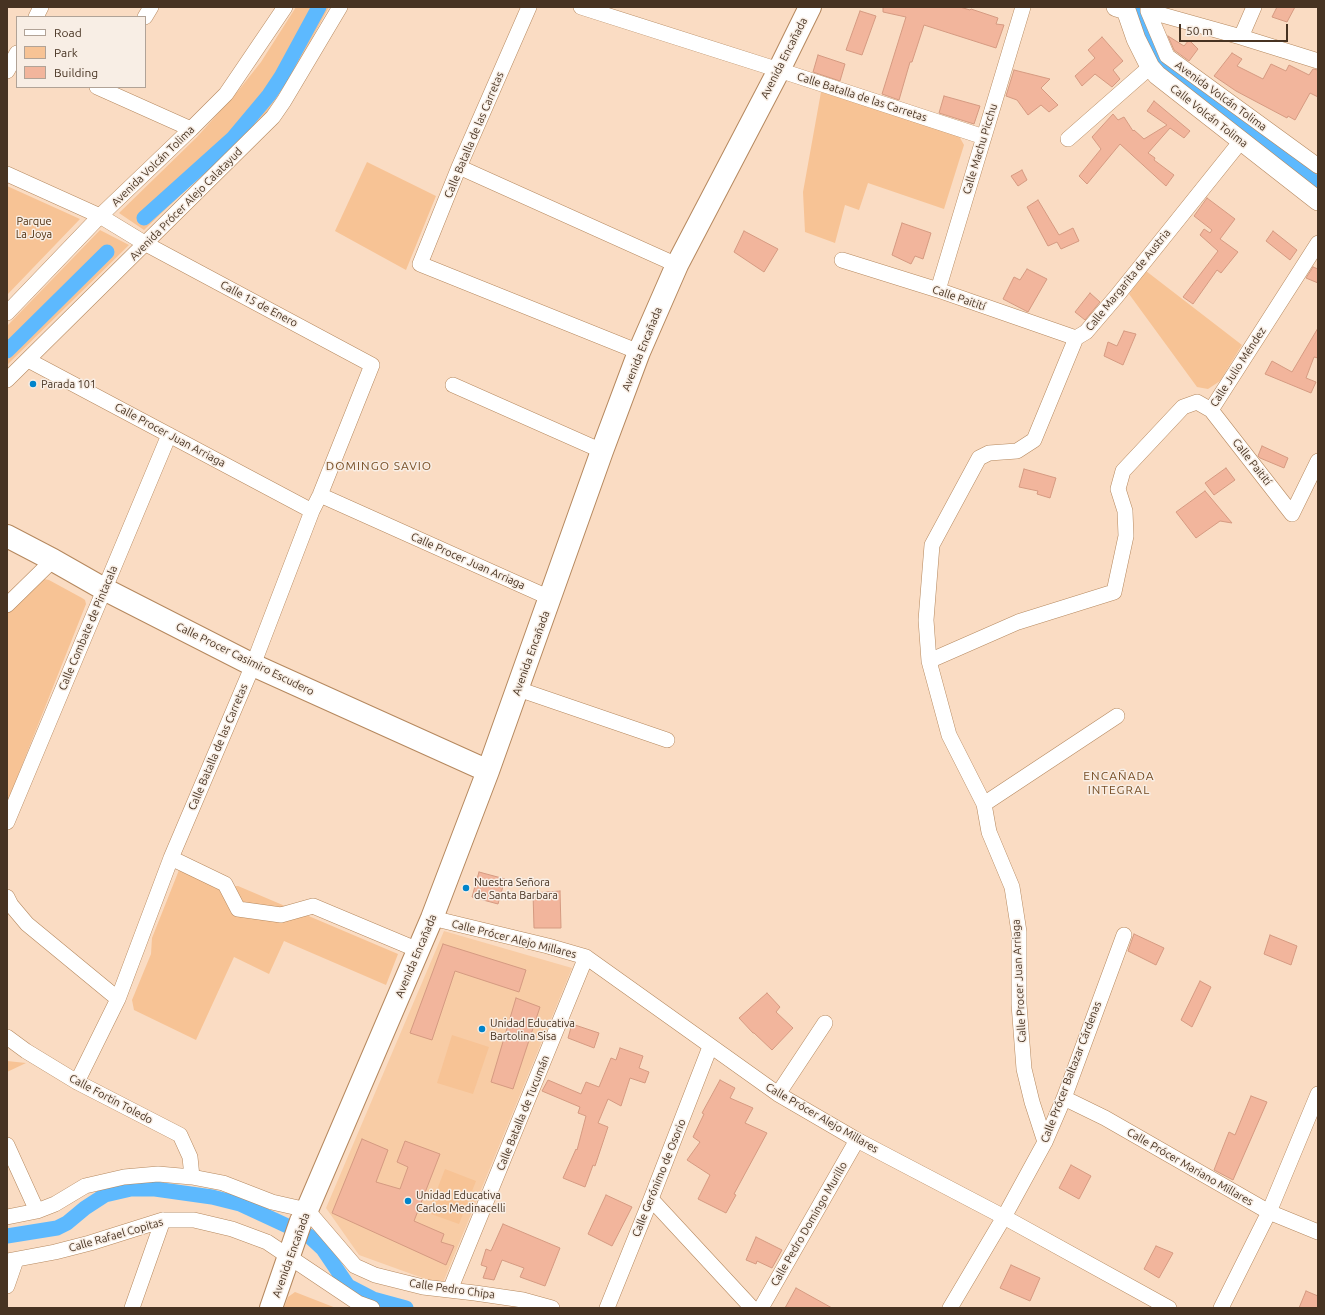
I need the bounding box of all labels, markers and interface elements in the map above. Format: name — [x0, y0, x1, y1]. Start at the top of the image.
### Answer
street label: Avenida Encañada — [758, 15, 810, 101]
legend — [16, 16, 146, 88]
scale bar — [1181, 16, 1290, 42]
text: 50 m — [1186, 24, 1213, 37]
text: Road — [54, 26, 82, 39]
text: Park — [54, 46, 78, 59]
street label: Avenida Volcán Tolima — [1173, 58, 1269, 134]
text: Building — [54, 66, 98, 79]
street label: Calle Batalla de las Carretas — [441, 70, 507, 200]
street label: Calle Batalla de las Carretas — [795, 70, 929, 124]
street label: Calle Volcán Tolima — [1168, 82, 1250, 150]
street label: Calle Machu Picchu — [960, 102, 1000, 196]
street label: Avenida Volcán Tolima — [109, 123, 197, 209]
street label: Avenida Prócer Alejo Calatayud — [127, 145, 245, 263]
park label: Parque La Joya — [16, 214, 52, 240]
street label: Calle Margarita de Austria — [1083, 226, 1173, 334]
street label: Calle 15 de Enero — [218, 278, 300, 330]
street label: Calle Paitití — [931, 283, 987, 313]
street label: Avenida Encañada — [619, 305, 665, 393]
street label: Calle Julio Méndez — [1207, 325, 1269, 409]
place label: Parada 101 — [41, 377, 96, 391]
marker: Parada 101 — [28, 379, 38, 389]
street label: Calle Procer Juan Arriaga — [112, 400, 228, 470]
street label: Calle Paitití — [1230, 436, 1274, 488]
district label: DOMINGO SAVIO — [326, 459, 432, 473]
street label: Calle Procer Juan Arriaga — [409, 530, 527, 592]
street label: Calle Combate de Pintacala — [56, 564, 120, 692]
street label: Avenida Encañada — [510, 609, 552, 697]
street label: Calle Procer Casimiro Escudero — [174, 620, 316, 698]
street label: Calle Batalla de las Carretas — [185, 682, 251, 812]
district label: ENCAÑADA INTEGRAL — [1083, 769, 1155, 797]
place label: Nuestra Señora de Santa Barbara — [474, 875, 558, 901]
marker: Nuestra Señora de Santa Barbara — [461, 883, 471, 893]
street label: Avenida Encañada — [392, 912, 440, 1000]
street label: Calle Prócer Alejo Millares — [450, 917, 578, 961]
street label: Calle Procer Juan Arriaga — [1009, 919, 1029, 1043]
street label: Calle Prócer Baltazar Cárdenas — [1038, 999, 1104, 1145]
place label: Unidad Educativa Bartolina Sisa — [490, 1016, 575, 1042]
marker: Unidad Educativa Bartolina Sisa — [477, 1024, 487, 1034]
street label: Calle Batalla de Tucumán — [494, 1053, 552, 1173]
street label: Calle Fortin Toledo — [67, 1071, 155, 1127]
street label: Calle Prócer Alejo Millares — [763, 1080, 881, 1156]
street label: Calle Gerónimo de Osorio — [629, 1117, 689, 1239]
street label: Calle Prócer Mariano Millares — [1125, 1125, 1255, 1209]
street label: Calle Pedro Domingo Murillo — [768, 1159, 850, 1289]
place label: Unidad Educativa Carlos Medinacelli — [416, 1188, 505, 1214]
marker: Unidad Educativa Carlos Medinacelli — [403, 1196, 413, 1206]
street label: Avenida Encañada — [270, 1211, 312, 1299]
street label: Calle Rafael Copitas — [67, 1215, 165, 1255]
street label: Calle Pedro Chipa — [408, 1276, 496, 1302]

